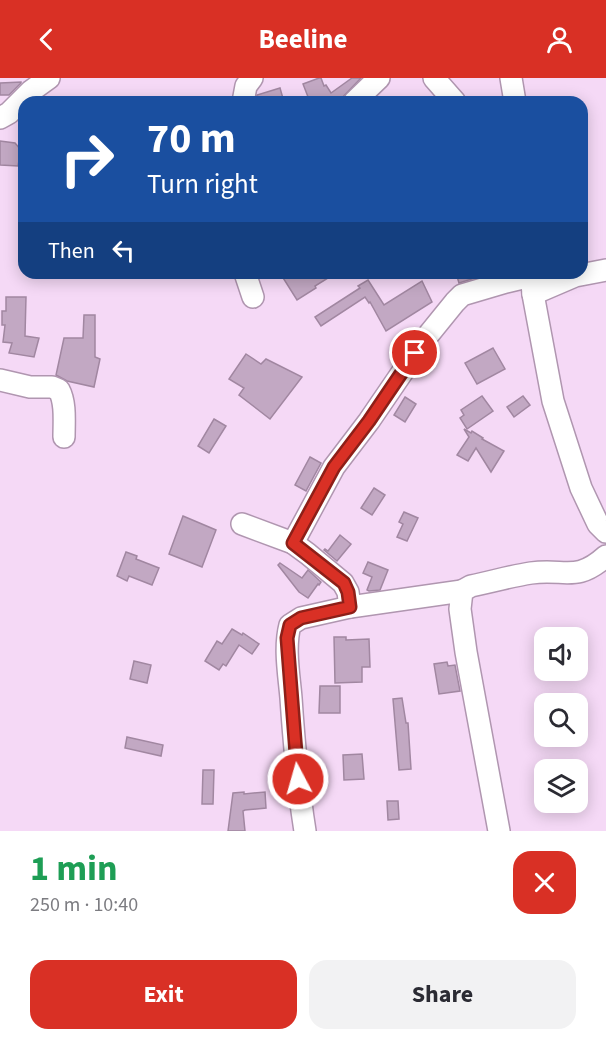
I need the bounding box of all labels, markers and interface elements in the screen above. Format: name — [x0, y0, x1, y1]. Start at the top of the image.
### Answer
text: Beeline — [259, 20, 347, 59]
icon: back — [30, 23, 63, 56]
icon: person — [543, 23, 576, 56]
text: 70 m — [147, 109, 236, 169]
icon: right — [48, 120, 126, 198]
text: Turn right — [147, 165, 258, 204]
icon: left — [107, 234, 140, 267]
text: Then — [48, 235, 95, 267]
pin — [389, 327, 440, 378]
icon: arrive — [398, 336, 431, 369]
map controls — [534, 627, 588, 813]
button: sound — [534, 627, 588, 681]
button: search — [534, 693, 588, 747]
position arrow — [266, 747, 330, 811]
button: layers — [534, 759, 588, 813]
text: 1 min — [30, 843, 118, 894]
button: close — [513, 851, 576, 914]
text: 250 m · 10:40 — [30, 891, 138, 919]
button: Exit — [30, 960, 297, 1029]
button: Share — [309, 960, 576, 1029]

